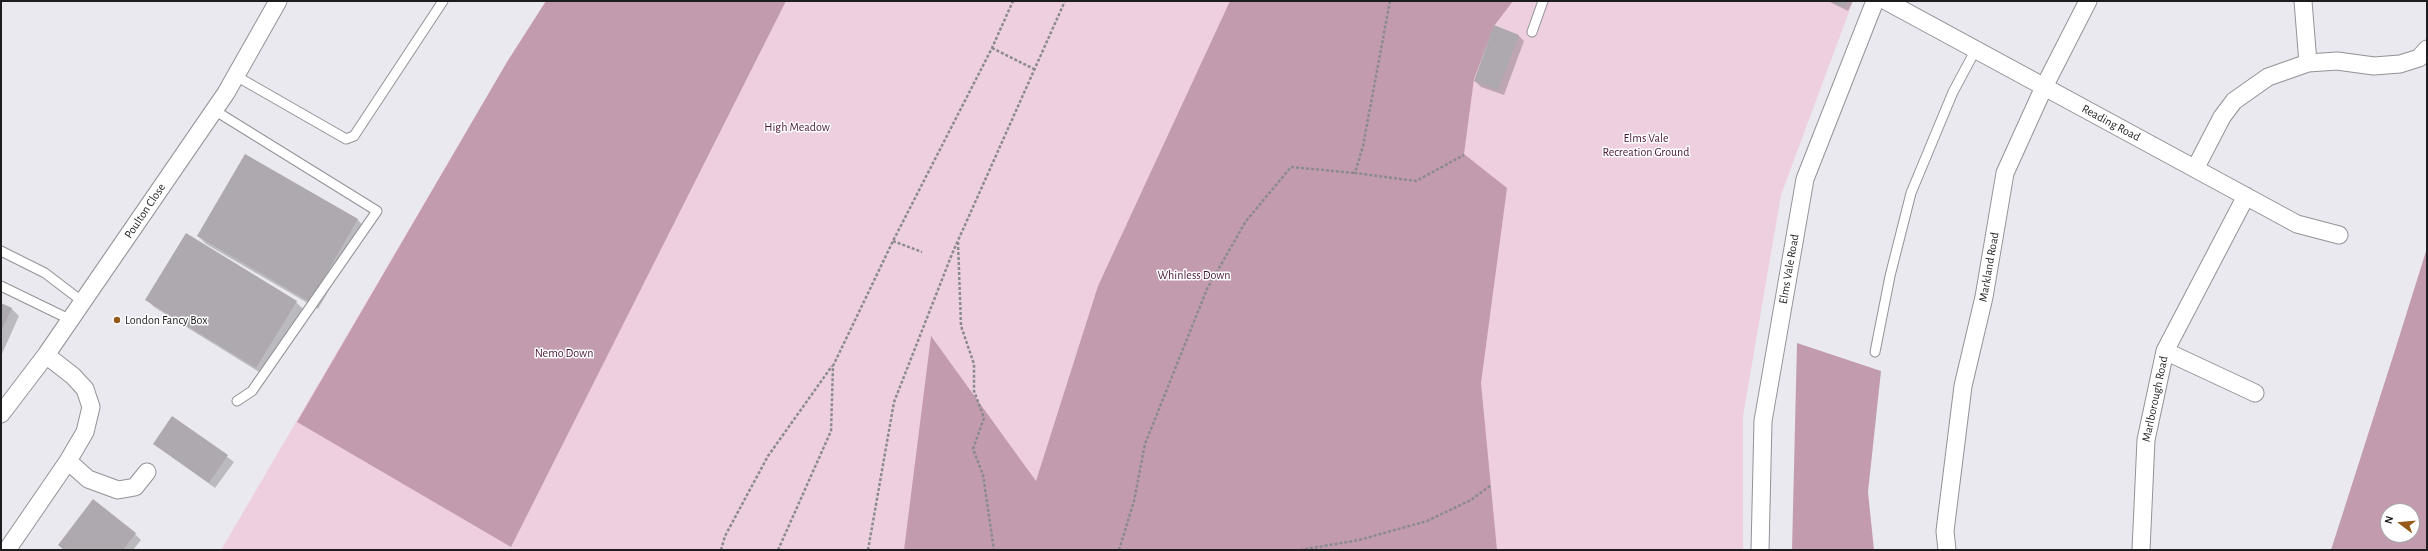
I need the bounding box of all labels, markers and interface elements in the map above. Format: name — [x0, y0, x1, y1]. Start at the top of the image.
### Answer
street label: Reading Road — [2079, 102, 2143, 144]
park label: High Meadow — [764, 120, 830, 134]
park label: Elms Vale Recreation Ground — [1602, 131, 1690, 159]
street label: Poulton Close — [121, 181, 169, 241]
street label: Markland Road — [1976, 231, 2002, 303]
street label: Elms Vale Road — [1776, 233, 1802, 305]
park label: Whinless Down — [1157, 268, 1231, 282]
place label: London Fancy Box — [125, 313, 207, 327]
marker: London Fancy Box — [112, 315, 122, 325]
park label: Nemo Down — [535, 346, 593, 360]
street label: Marlborough Road — [2139, 355, 2171, 443]
north arrow — [2380, 503, 2420, 543]
text: N — [2383, 515, 2395, 525]

